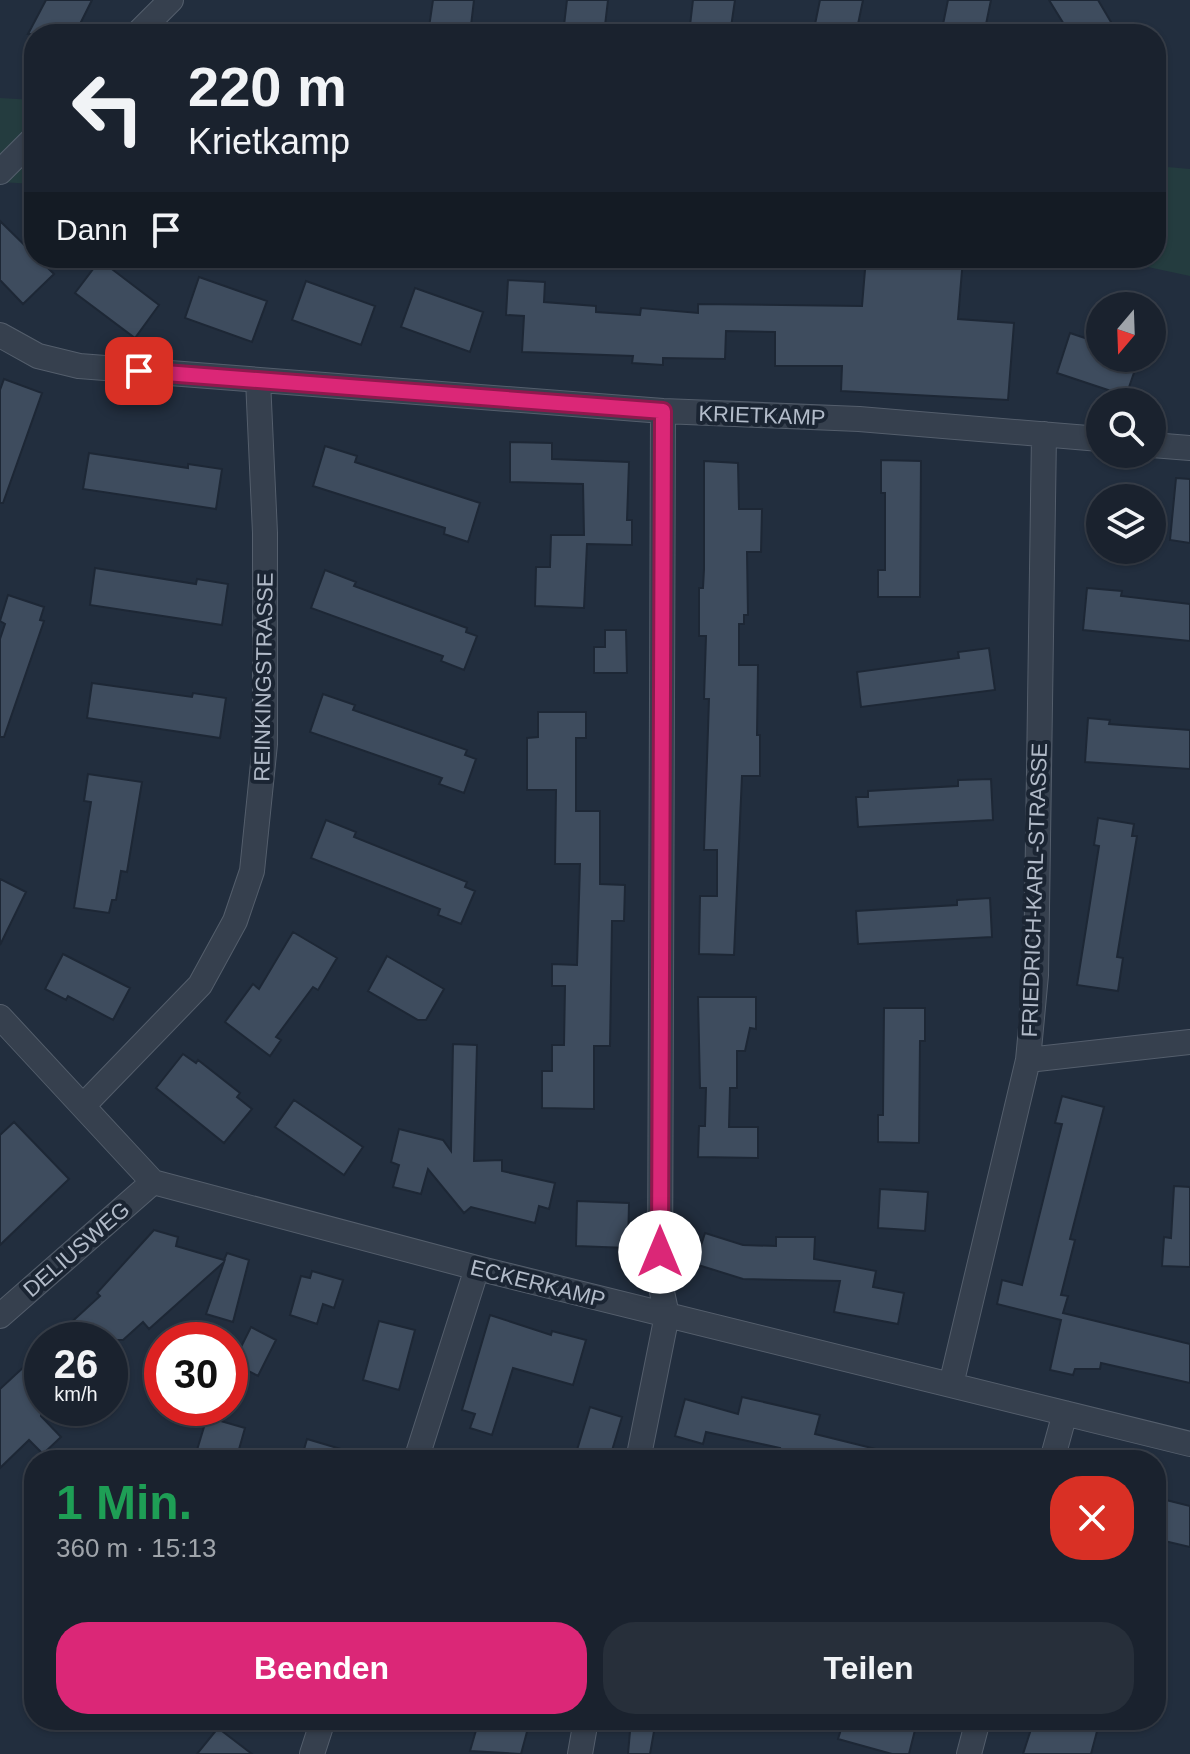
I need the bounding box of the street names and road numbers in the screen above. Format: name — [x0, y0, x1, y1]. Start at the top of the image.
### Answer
street label: KRIETKAMP — [698, 401, 826, 430]
street label: REINKINGSTRASSE — [249, 572, 278, 782]
street label: FRIEDRICH-KARL-STRASSE — [1017, 742, 1052, 1038]
street label: DELIUSWEG — [18, 1197, 134, 1302]
street label: ECKERKAMP — [468, 1255, 608, 1312]

